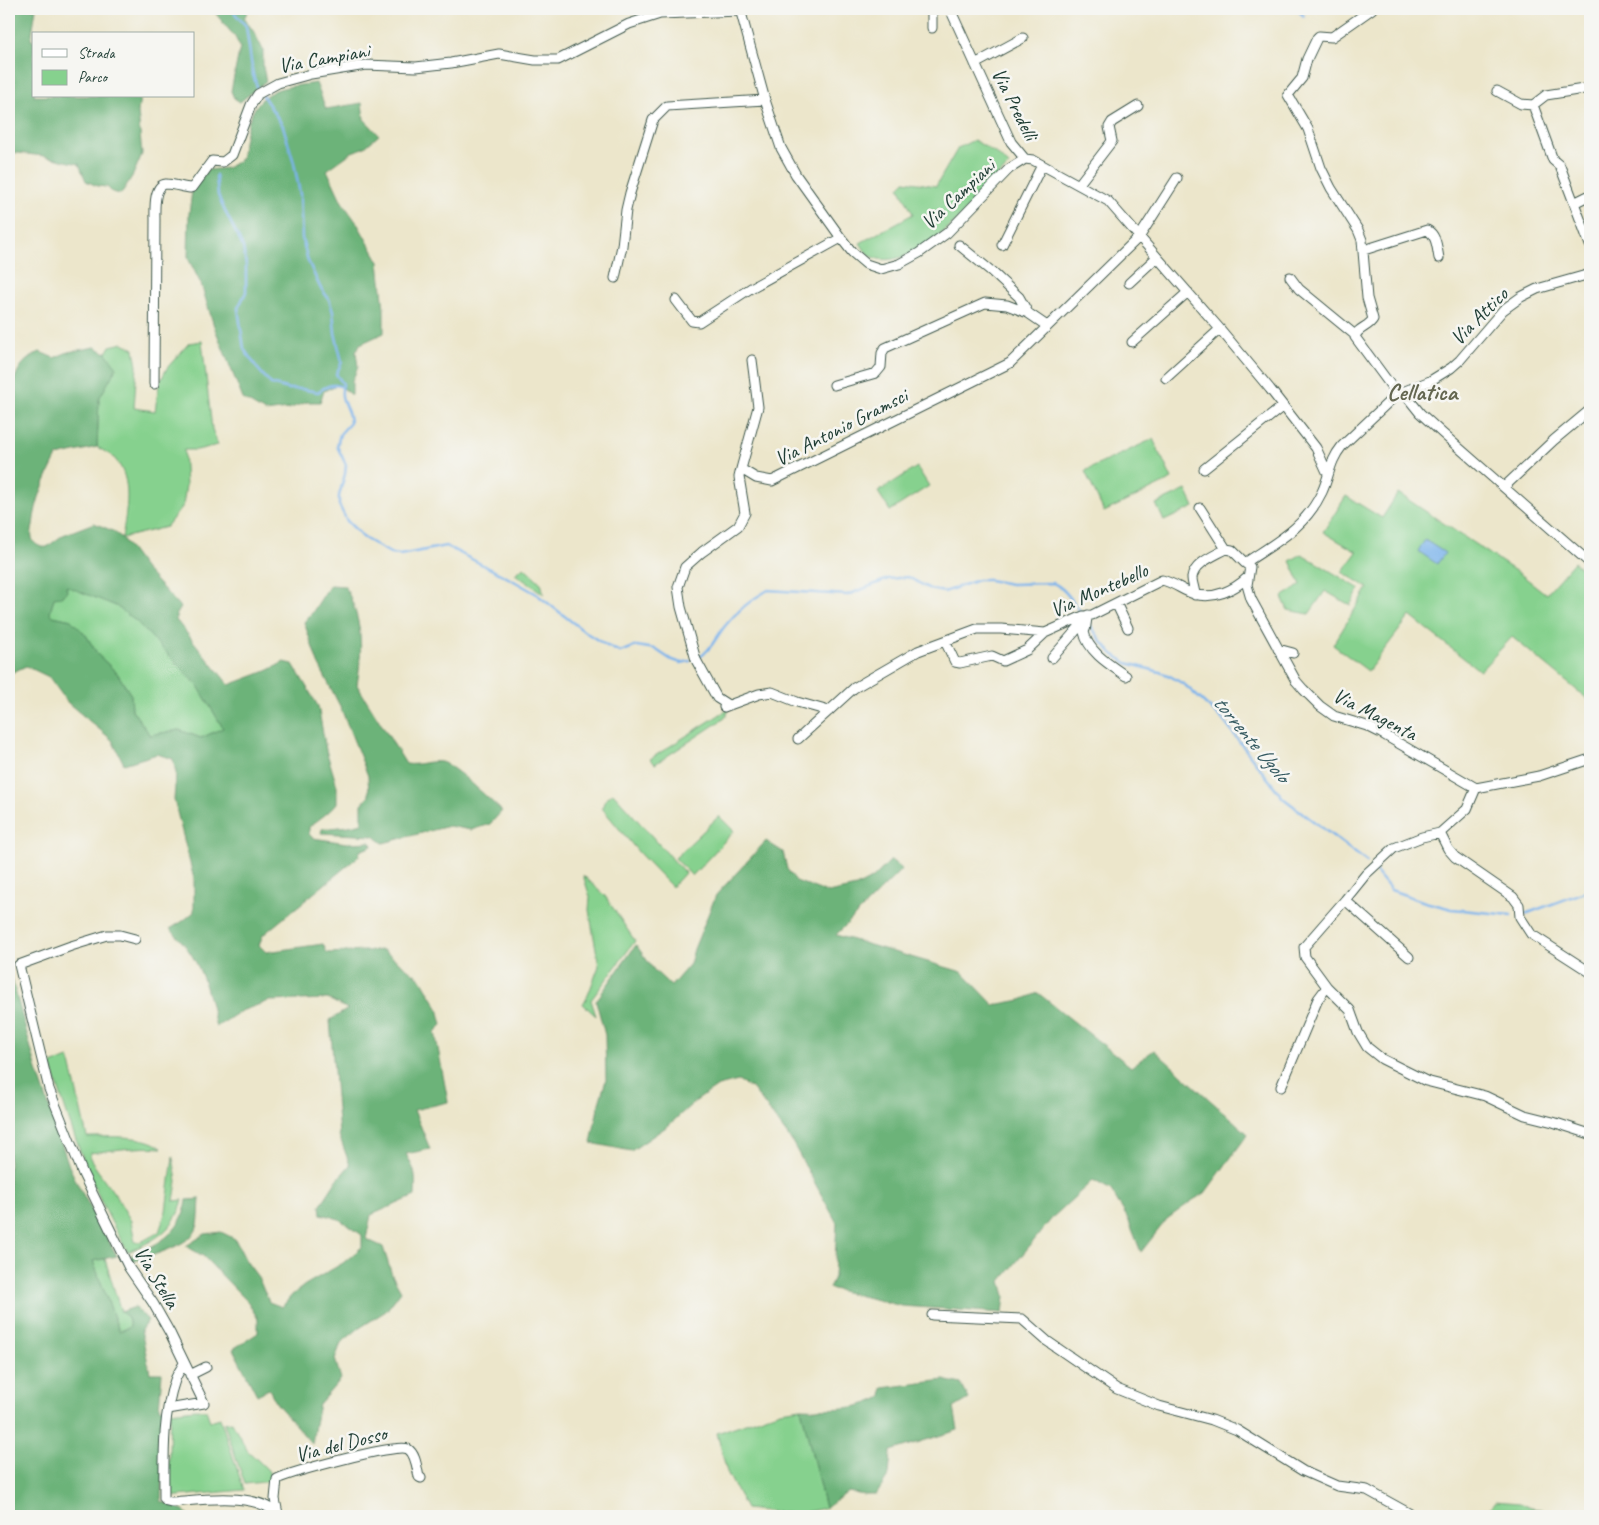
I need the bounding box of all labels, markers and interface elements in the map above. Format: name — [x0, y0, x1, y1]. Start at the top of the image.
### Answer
legend — [32, 32, 195, 98]
street label: Via Campiani — [277, 37, 375, 79]
text: Strada — [78, 44, 115, 63]
street label: Via Predelli — [986, 63, 1046, 147]
text: Parco — [78, 68, 109, 87]
street label: Via Campiani — [916, 151, 1003, 235]
street label: Via Attico — [1445, 280, 1515, 350]
district label: Cellatica — [1387, 377, 1459, 407]
street label: Via Antonio Gramsci — [770, 381, 914, 472]
street label: Via Montebello — [1046, 556, 1153, 623]
street label: Via Magenta — [1329, 682, 1423, 747]
water label: torrente Ugolo — [1207, 689, 1299, 791]
street label: Via Stella — [128, 1241, 187, 1314]
street label: Via del Dosso — [293, 1420, 392, 1468]

